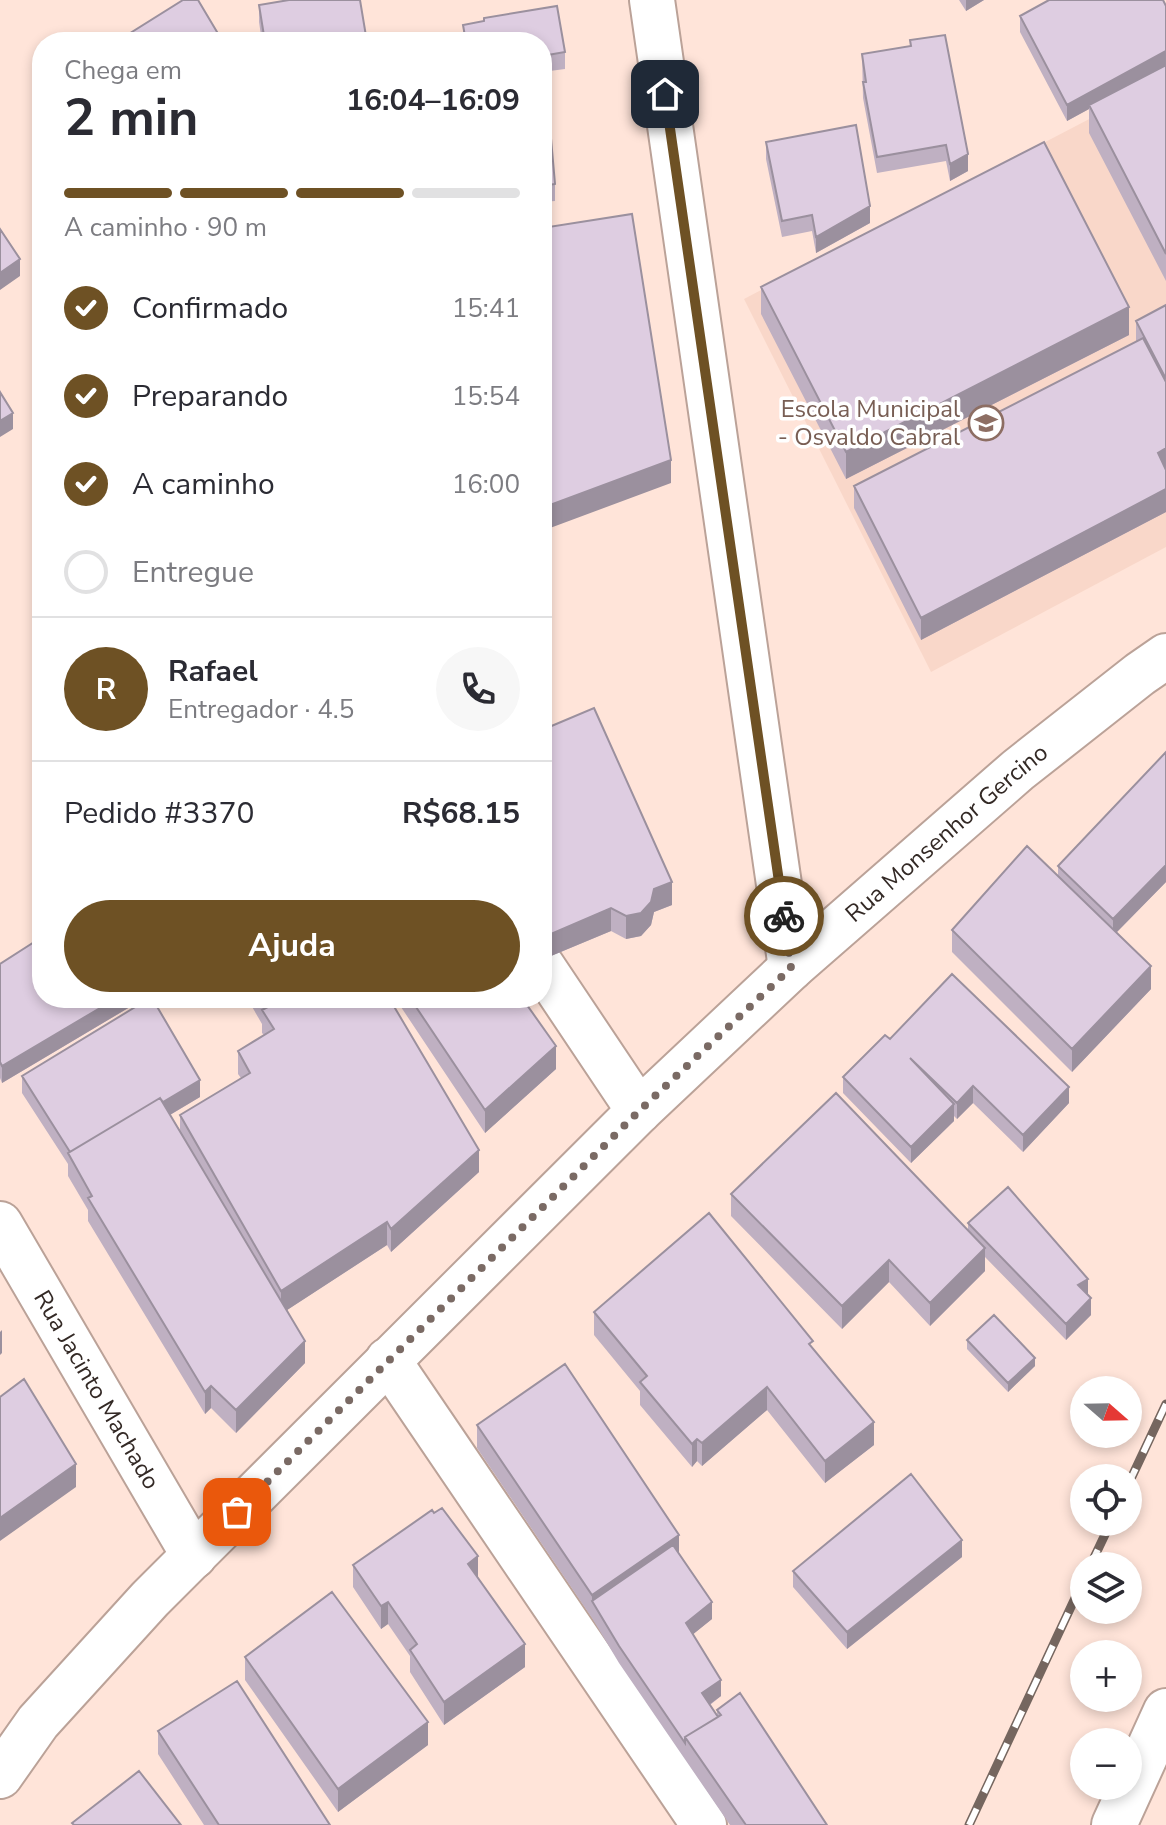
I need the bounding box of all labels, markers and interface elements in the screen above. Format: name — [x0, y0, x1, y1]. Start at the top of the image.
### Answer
text: Chega em — [64, 53, 182, 88]
pin — [631, 60, 699, 128]
icon: home — [643, 72, 687, 116]
text: 16:04–16:09 — [346, 80, 520, 121]
text: 2 min — [64, 82, 199, 153]
text: A caminho · 90 m — [64, 210, 267, 245]
icon: check — [64, 286, 108, 330]
text: Confirmado — [132, 288, 288, 329]
text: 15:41 — [452, 291, 520, 326]
icon: check — [64, 374, 108, 418]
text: Preparando — [132, 376, 288, 417]
text: 15:54 — [452, 379, 520, 414]
place label: Escola Municipal - Osvaldo Cabral — [778, 393, 960, 453]
school or university icon: Escola Municipal - Osvaldo Cabral — [967, 404, 1005, 442]
icon: check — [64, 462, 108, 506]
text: A caminho — [132, 464, 275, 505]
text: 16:00 — [452, 467, 520, 502]
text: Entregue — [132, 552, 254, 593]
button: phone — [436, 647, 520, 731]
text: Rafael — [168, 651, 258, 692]
text: R — [96, 669, 116, 710]
text: Entregador · 4.5 — [168, 692, 354, 727]
street label: Rua Monsenhor Gercino — [839, 736, 1055, 929]
text: Pedido #3370 — [64, 793, 255, 834]
text: R$68.15 — [402, 793, 520, 834]
courier — [744, 876, 824, 956]
icon: bike — [762, 894, 806, 938]
button: Ajuda — [64, 900, 520, 992]
street label: Rua Jacinto Machado — [26, 1284, 167, 1495]
north arrow — [1070, 1376, 1142, 1448]
map controls — [1070, 1376, 1142, 1800]
button: locate — [1070, 1464, 1142, 1536]
pin — [203, 1478, 271, 1546]
icon: bag — [215, 1490, 259, 1534]
button: layers — [1070, 1552, 1142, 1624]
button: + — [1070, 1640, 1142, 1712]
button: − — [1070, 1728, 1142, 1800]

